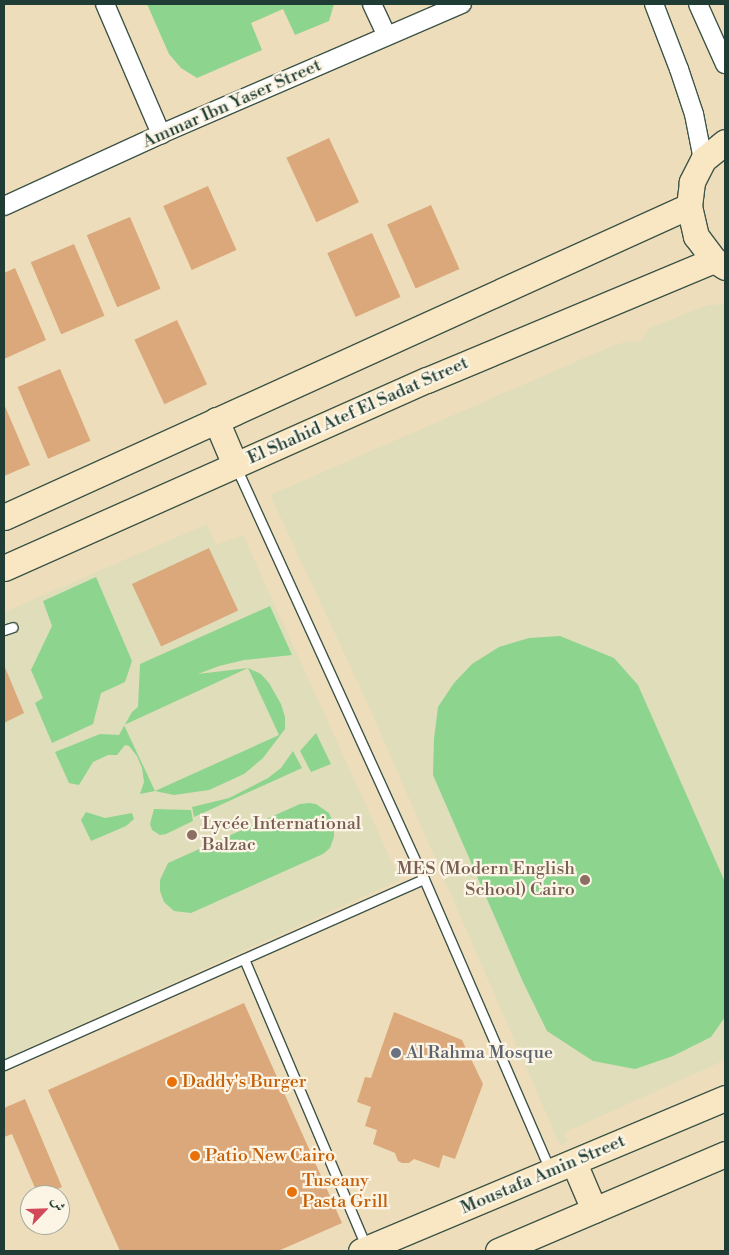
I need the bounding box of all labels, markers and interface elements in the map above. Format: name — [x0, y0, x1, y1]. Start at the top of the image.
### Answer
street label: Ammar Ibn Yaser Street — [139, 55, 325, 153]
street label: El Shahid Atef El Sadat Street — [244, 352, 472, 470]
place label: Lycée International Balzac — [202, 814, 361, 856]
marker: Lycée International Balzac — [186, 829, 198, 841]
place label: MES (Modern English School) Cairo — [397, 859, 575, 902]
marker: MES (Modern English School) Cairo — [579, 874, 591, 886]
place label: Al Rahma Mosque — [406, 1042, 553, 1064]
marker: Al Rahma Mosque — [390, 1047, 402, 1059]
place label: Daddy's Burger — [182, 1071, 307, 1093]
marker: Daddy's Burger — [166, 1076, 178, 1088]
street label: Moustafa Amin Street — [457, 1131, 629, 1219]
place label: Patio New Cairo — [205, 1145, 335, 1167]
marker: Patio New Cairo — [189, 1150, 201, 1162]
place label: Tuscany Pasta Grill — [302, 1171, 388, 1214]
north arrow — [20, 1185, 70, 1235]
marker: Tuscany Pasta Grill — [286, 1186, 298, 1198]
text: ش — [47, 1194, 69, 1214]

